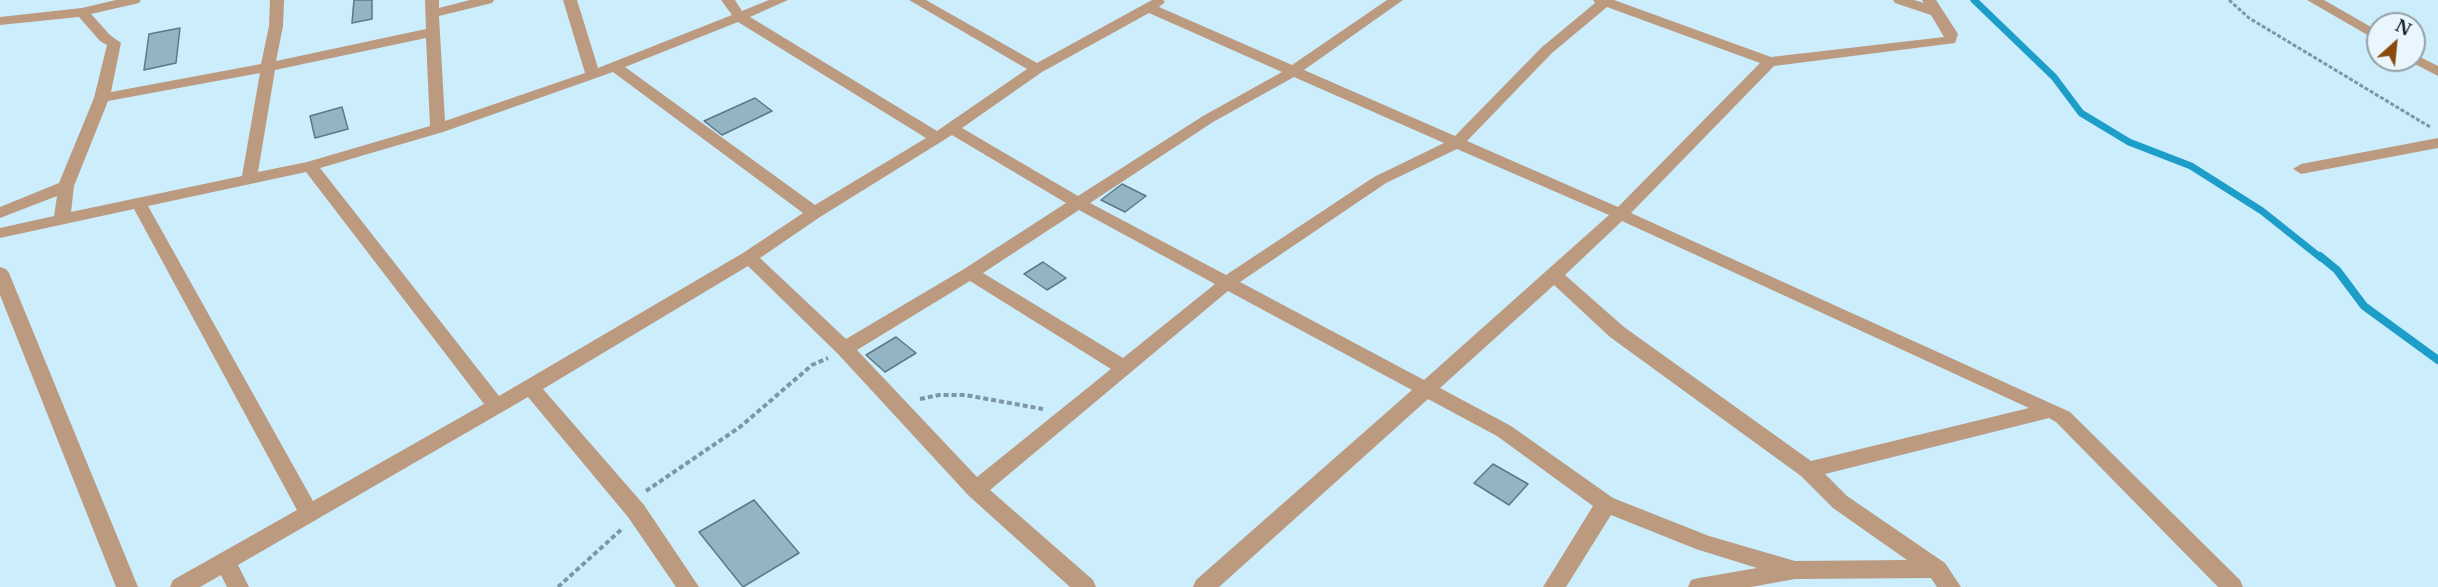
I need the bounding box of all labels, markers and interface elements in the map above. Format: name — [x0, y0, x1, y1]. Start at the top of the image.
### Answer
north arrow — [2366, 12, 2426, 72]
text: N — [2392, 15, 2415, 40]

